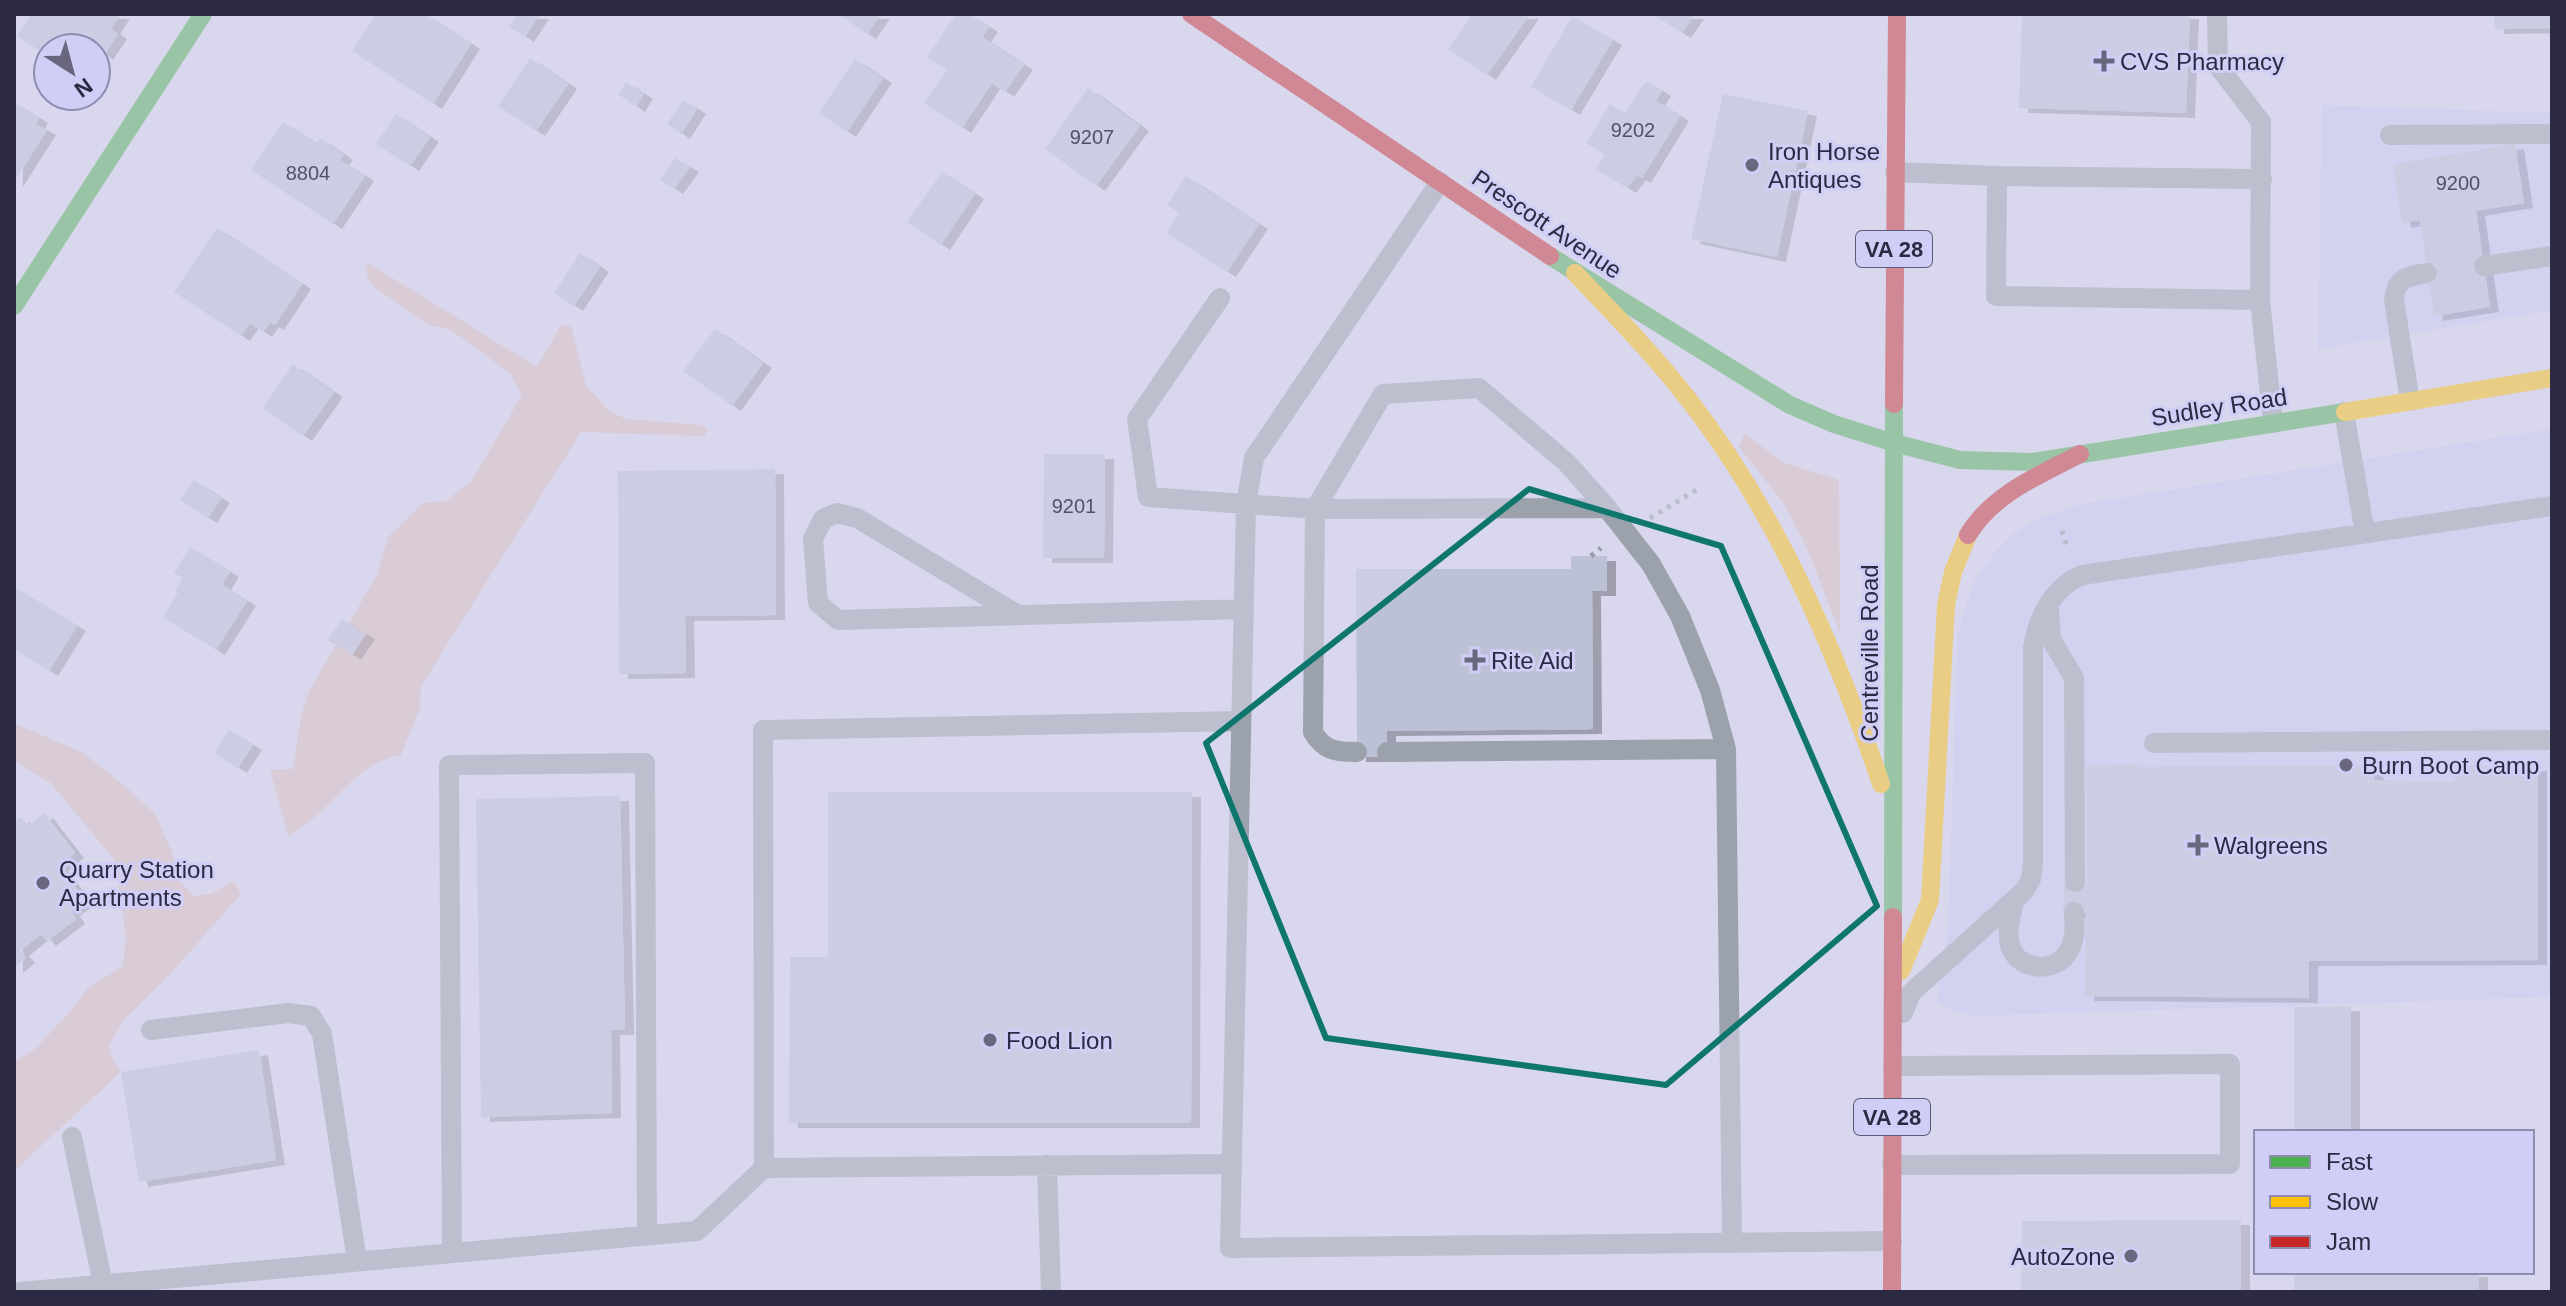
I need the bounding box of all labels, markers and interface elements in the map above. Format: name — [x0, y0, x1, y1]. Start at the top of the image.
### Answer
north arrow — [32, 32, 112, 112]
place label: CVS Pharmacy — [2120, 48, 2284, 75]
marker: CVS Pharmacy — [2095, 52, 2113, 70]
text: N — [70, 73, 97, 103]
house number: 9202 — [1611, 119, 1655, 141]
house number: 9207 — [1070, 126, 1114, 148]
place label: Iron Horse Antiques — [1768, 138, 1880, 193]
marker: Iron Horse Antiques — [1743, 156, 1761, 174]
house number: 8804 — [286, 162, 330, 184]
street label: Prescott Avenue — [1467, 164, 1627, 284]
house number: 9200 — [2436, 172, 2480, 194]
road number: VA 28 — [1856, 231, 1932, 267]
street label: Sudley Road — [2149, 383, 2289, 431]
house number: 9201 — [1052, 495, 1096, 517]
street label: Centreville Road — [1856, 564, 1883, 742]
place label: Rite Aid — [1491, 647, 1574, 674]
marker: Rite Aid — [1466, 651, 1484, 669]
place label: Burn Boot Camp — [2362, 752, 2539, 779]
marker: Burn Boot Camp — [2337, 756, 2355, 774]
place label: Walgreens — [2214, 832, 2328, 859]
marker: Walgreens — [2189, 836, 2207, 854]
place label: Quarry Station Apartments — [59, 856, 214, 911]
marker: Quarry Station Apartments — [34, 874, 52, 892]
place label: Food Lion — [1006, 1027, 1113, 1054]
marker: Food Lion — [981, 1031, 999, 1049]
road number: VA 28 — [1854, 1099, 1930, 1135]
legend — [2254, 1130, 2534, 1274]
text: Fast — [2326, 1148, 2373, 1175]
text: Slow — [2326, 1188, 2379, 1215]
text: Jam — [2326, 1228, 2371, 1255]
place label: AutoZone — [2011, 1243, 2115, 1270]
marker: AutoZone — [2122, 1247, 2140, 1265]

